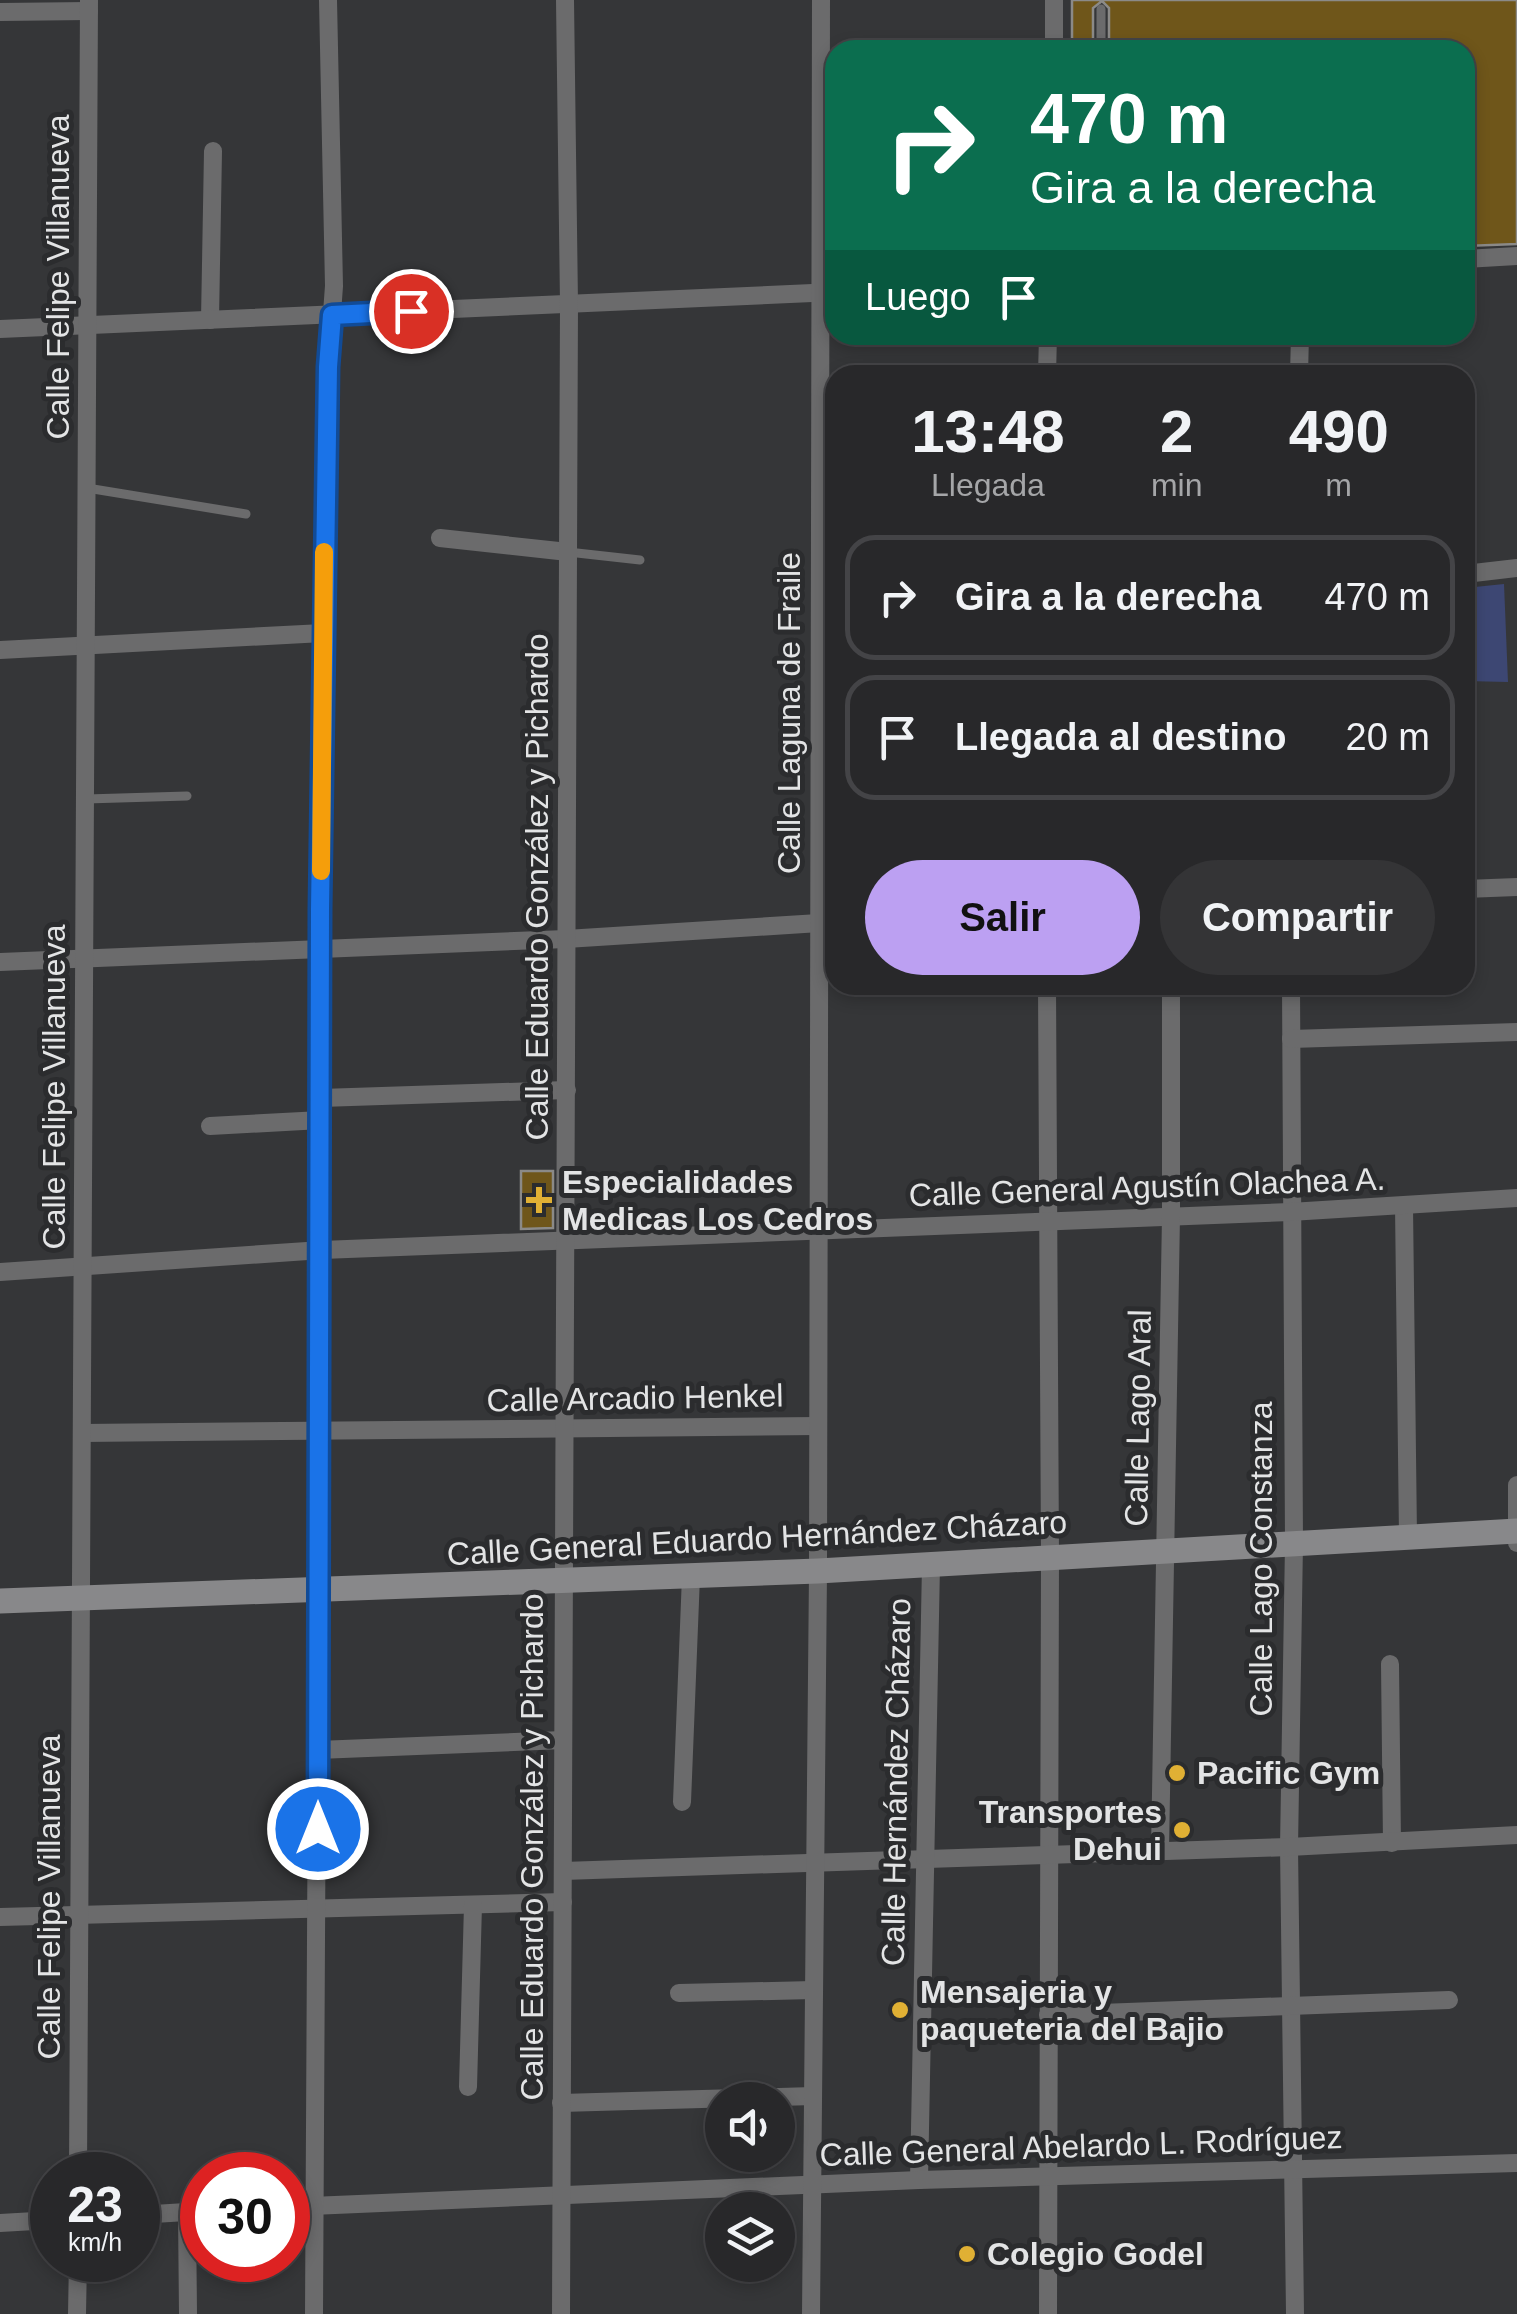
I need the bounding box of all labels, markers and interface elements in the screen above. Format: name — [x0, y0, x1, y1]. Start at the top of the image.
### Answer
icon: right — [865, 80, 995, 210]
text: 470 m — [1030, 80, 1228, 158]
street label: Calle Felipe Villanueva — [40, 114, 76, 439]
text: Gira a la derecha — [1030, 162, 1375, 213]
pin — [369, 269, 454, 354]
icon: arrive — [991, 270, 1046, 325]
text: Luego — [865, 276, 971, 318]
icon: arrive — [384, 284, 439, 339]
text: 13:48 — [911, 398, 1065, 465]
text: 2 — [1160, 398, 1193, 465]
text: 490 — [1289, 398, 1389, 465]
text: Llegada — [931, 467, 1045, 503]
text: min — [1151, 467, 1202, 503]
text: m — [1325, 467, 1352, 503]
street label: Calle Laguna de Fraile — [771, 552, 807, 874]
icon: right — [870, 570, 925, 625]
text: Gira a la derecha — [955, 576, 1261, 618]
text: 470 m — [1324, 576, 1430, 618]
street label: Calle Eduardo González y Pichardo — [519, 634, 555, 1140]
icon: arrive — [870, 710, 925, 765]
text: Llegada al destino — [955, 716, 1287, 758]
text: 20 m — [1346, 716, 1430, 758]
button: Salir — [865, 860, 1140, 975]
button: Compartir — [1160, 860, 1435, 975]
street label: Calle Felipe Villanueva — [36, 924, 72, 1249]
street label: Calle General Agustín Olachea A. — [908, 1161, 1386, 1213]
place label: Especialidades Medicas Los Cedros — [562, 1164, 873, 1237]
marker: Especialidades Medicas Los Cedros — [526, 1187, 552, 1213]
street label: Calle Lago Aral — [1118, 1309, 1158, 1527]
street label: Calle Arcadio Henkel — [486, 1377, 784, 1419]
street label: Calle Lago Constanza — [1243, 1401, 1279, 1716]
street label: Calle General Eduardo Hernández Cházaro — [446, 1504, 1068, 1572]
street label: Calle Eduardo González y Pichardo — [514, 1594, 550, 2100]
street label: Calle Hernández Cházaro — [875, 1598, 917, 1966]
street label: Calle Felipe Villanueva — [31, 1734, 67, 2059]
place label: Pacific Gym — [1197, 1755, 1380, 1791]
marker: Pacific Gym — [1166, 1762, 1188, 1784]
position arrow — [266, 1777, 370, 1881]
place label: Transportes Dehui — [979, 1794, 1162, 1867]
marker: Transportes Dehui — [1171, 1819, 1193, 1841]
place label: Mensajeria y paqueteria del Bajio — [920, 1974, 1224, 2047]
marker: Mensajeria y paqueteria del Bajio — [889, 1999, 911, 2021]
map controls — [705, 2082, 795, 2282]
button: sound — [705, 2082, 795, 2172]
street label: Calle General Abelardo L. Rodríguez — [819, 2119, 1343, 2173]
speed limit sign: 30 — [180, 2152, 310, 2282]
text: 23 — [67, 2177, 123, 2233]
button: layers — [705, 2192, 795, 2282]
text: km/h — [68, 2228, 122, 2256]
place label: Colegio Godel — [987, 2236, 1204, 2272]
marker: Colegio Godel — [956, 2243, 978, 2265]

